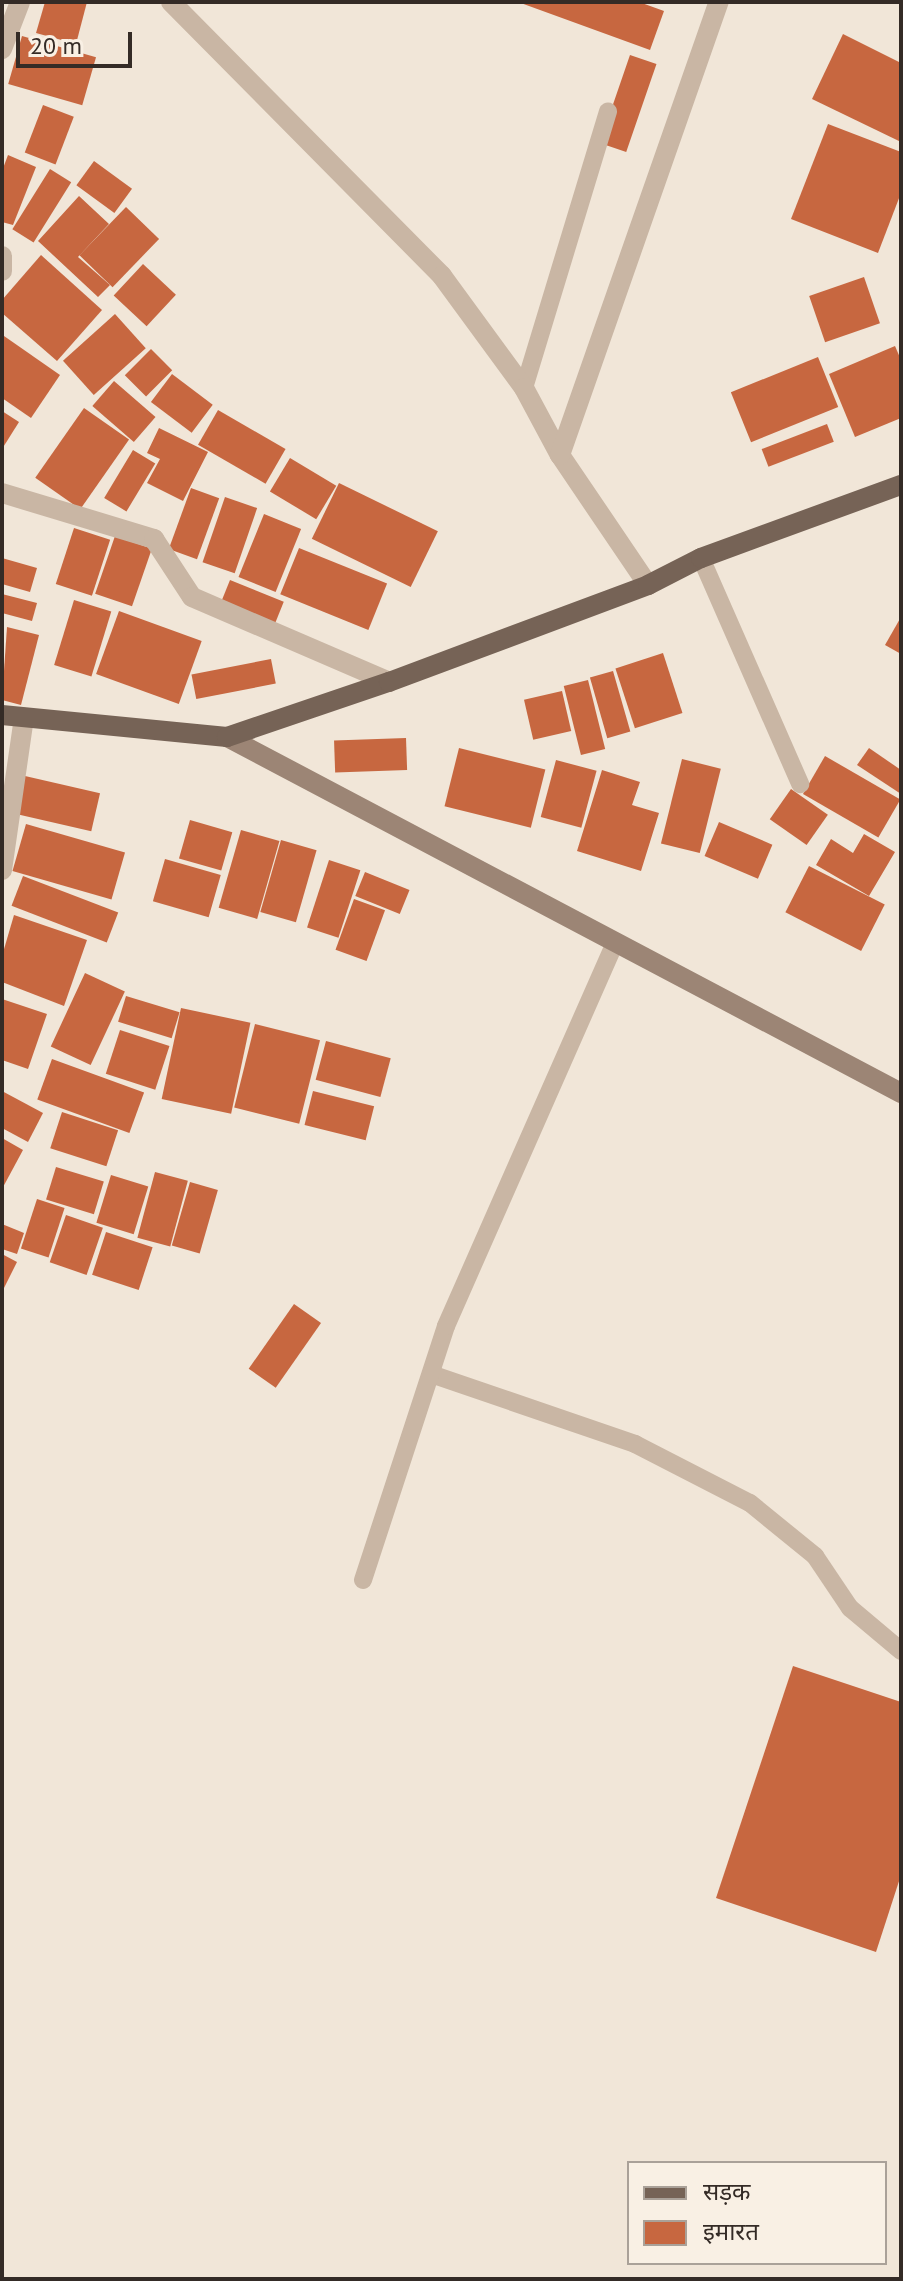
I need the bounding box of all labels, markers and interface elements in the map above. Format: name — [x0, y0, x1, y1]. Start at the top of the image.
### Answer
scale bar — [20, 16, 136, 66]
text: 20 m — [30, 30, 82, 61]
legend — [627, 2161, 887, 2265]
text: सड़क — [703, 2176, 751, 2207]
text: इमारत — [703, 2216, 759, 2247]

